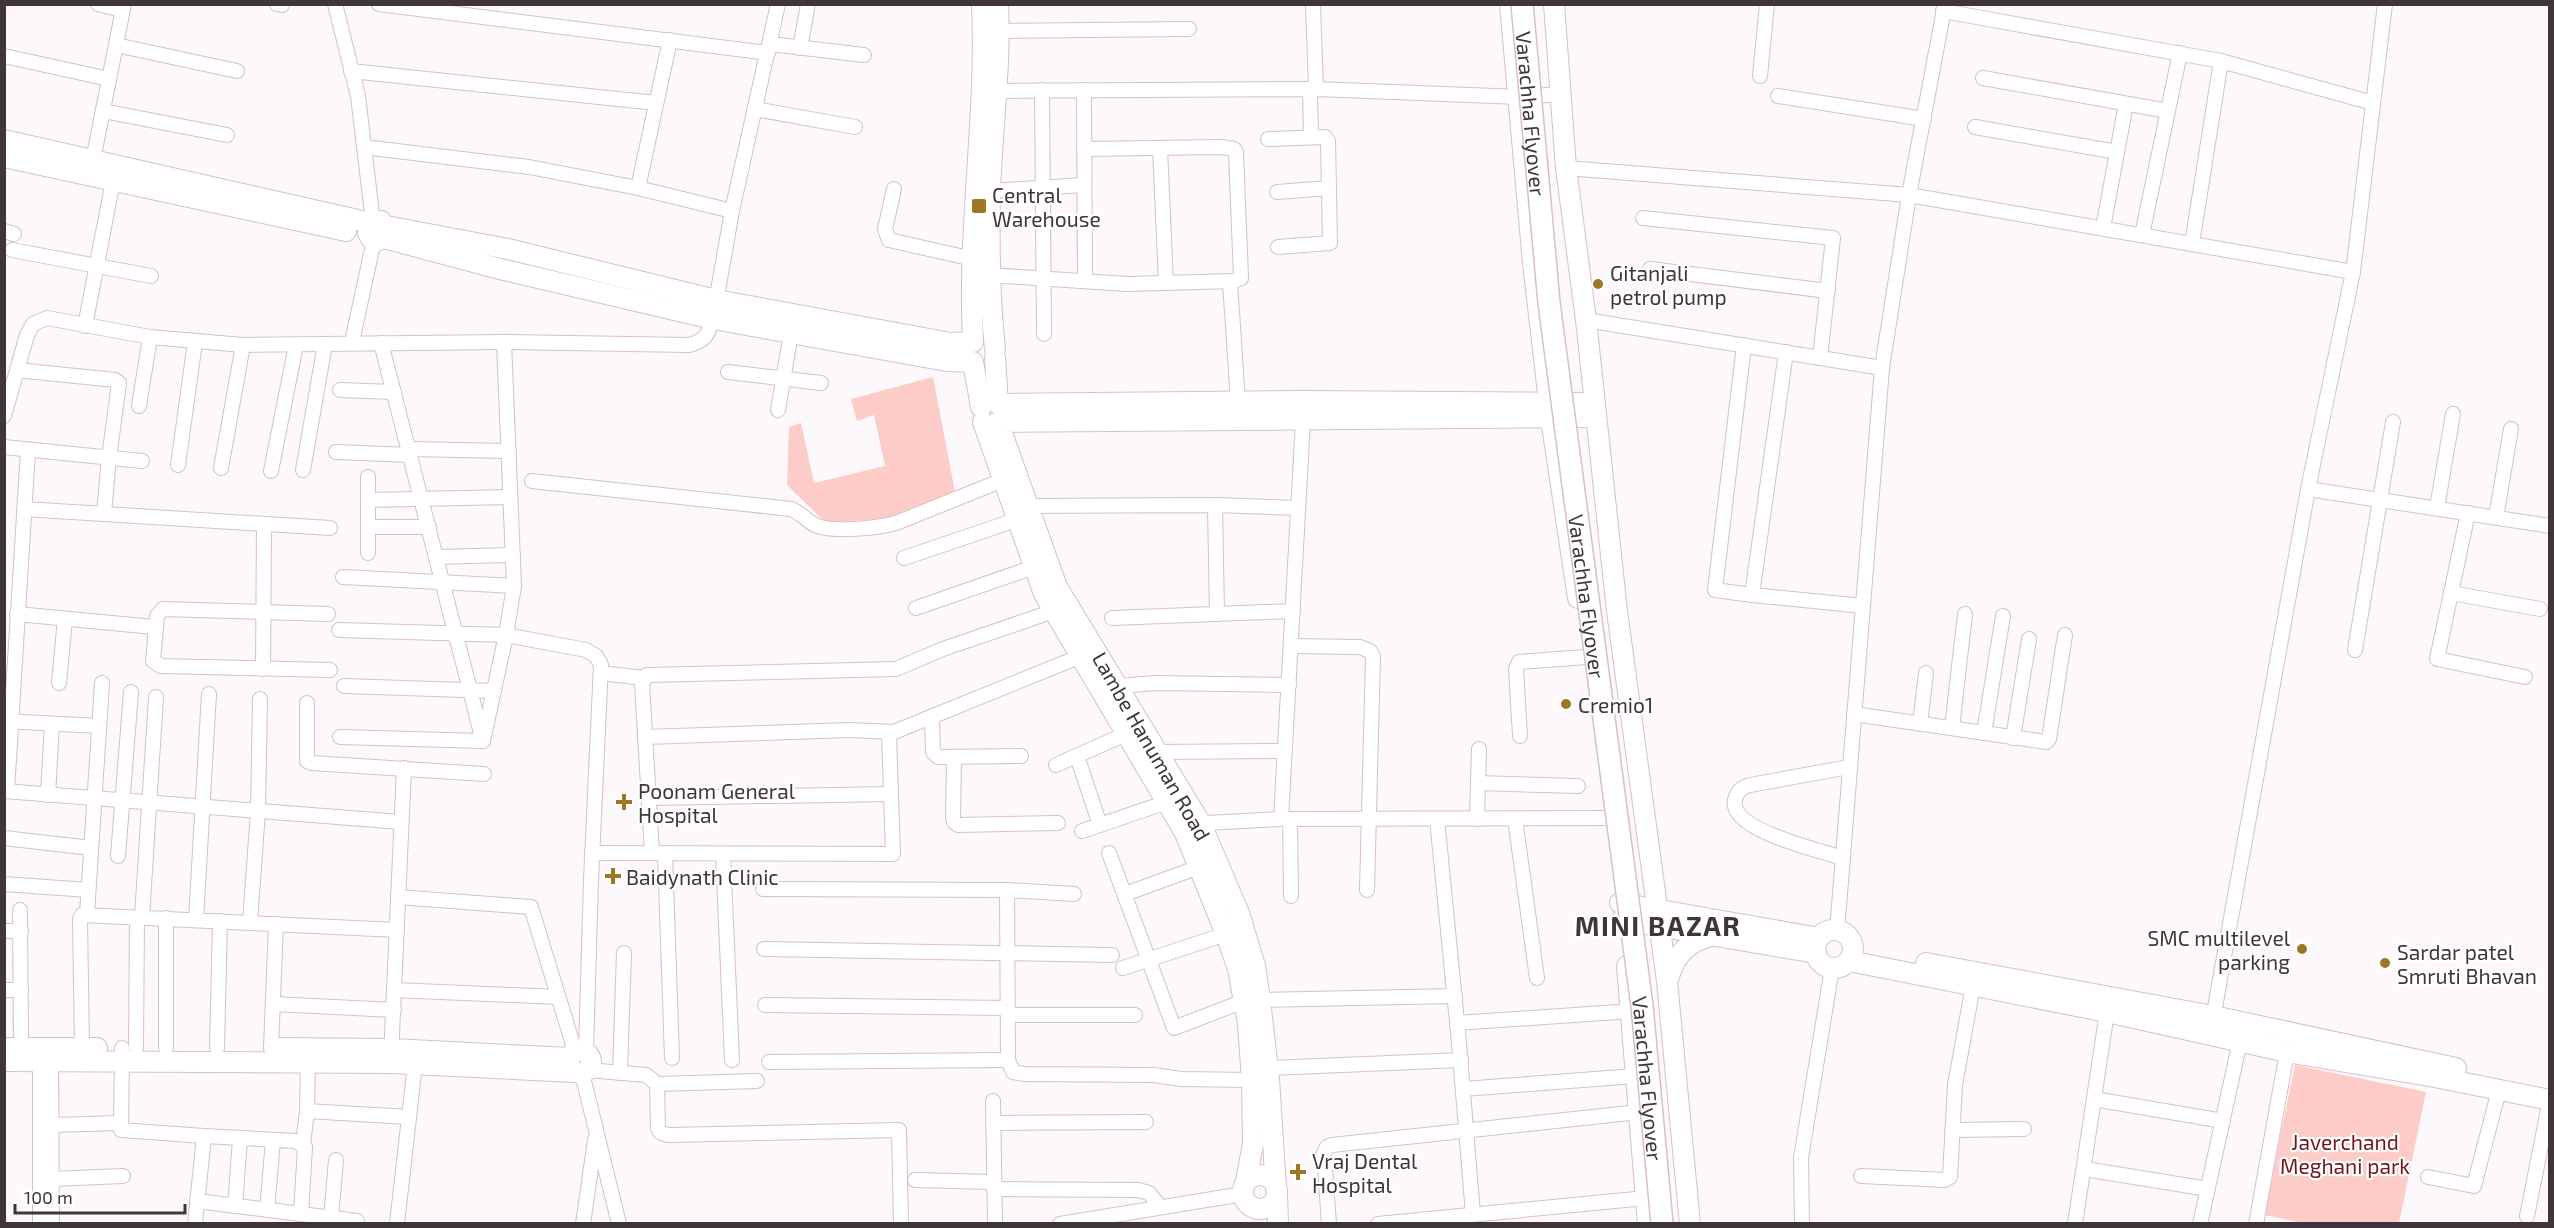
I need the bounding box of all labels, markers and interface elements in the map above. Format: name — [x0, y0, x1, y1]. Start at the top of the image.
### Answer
street label: Varachha Flyover — [1512, 30, 1552, 198]
place label: Central Warehouse — [992, 182, 1101, 231]
marker: Central Warehouse — [970, 197, 988, 215]
place label: Gitanjali petrol pump — [1610, 260, 1727, 309]
marker: Gitanjali petrol pump — [1591, 277, 1605, 291]
street label: Varachha Flyover — [1565, 513, 1611, 680]
street label: Lambe Hanuman Road — [1088, 647, 1216, 845]
place label: Cremio1 — [1578, 692, 1653, 717]
marker: Cremio1 — [1559, 697, 1573, 711]
place label: Poonam General Hospital — [638, 778, 796, 827]
marker: Poonam General Hospital — [615, 793, 633, 811]
place label: Baidynath Clinic — [626, 864, 779, 889]
marker: Baidynath Clinic — [604, 867, 622, 885]
district label: MINI BAZAR — [1575, 909, 1741, 941]
place label: SMC multilevel parking — [2148, 925, 2291, 974]
place label: Sardar patel Smruti Bhavan — [2397, 939, 2537, 988]
marker: SMC multilevel parking — [2295, 942, 2309, 956]
marker: Sardar patel Smruti Bhavan — [2378, 956, 2392, 970]
street label: Varachha Flyover — [1628, 994, 1669, 1162]
park label: Javerchand Meghani park — [2280, 1129, 2410, 1178]
place label: Vraj Dental Hospital — [1312, 1148, 1418, 1197]
marker: Vraj Dental Hospital — [1289, 1163, 1307, 1181]
scale bar — [15, 1177, 184, 1215]
text: 100 m — [24, 1186, 73, 1208]

